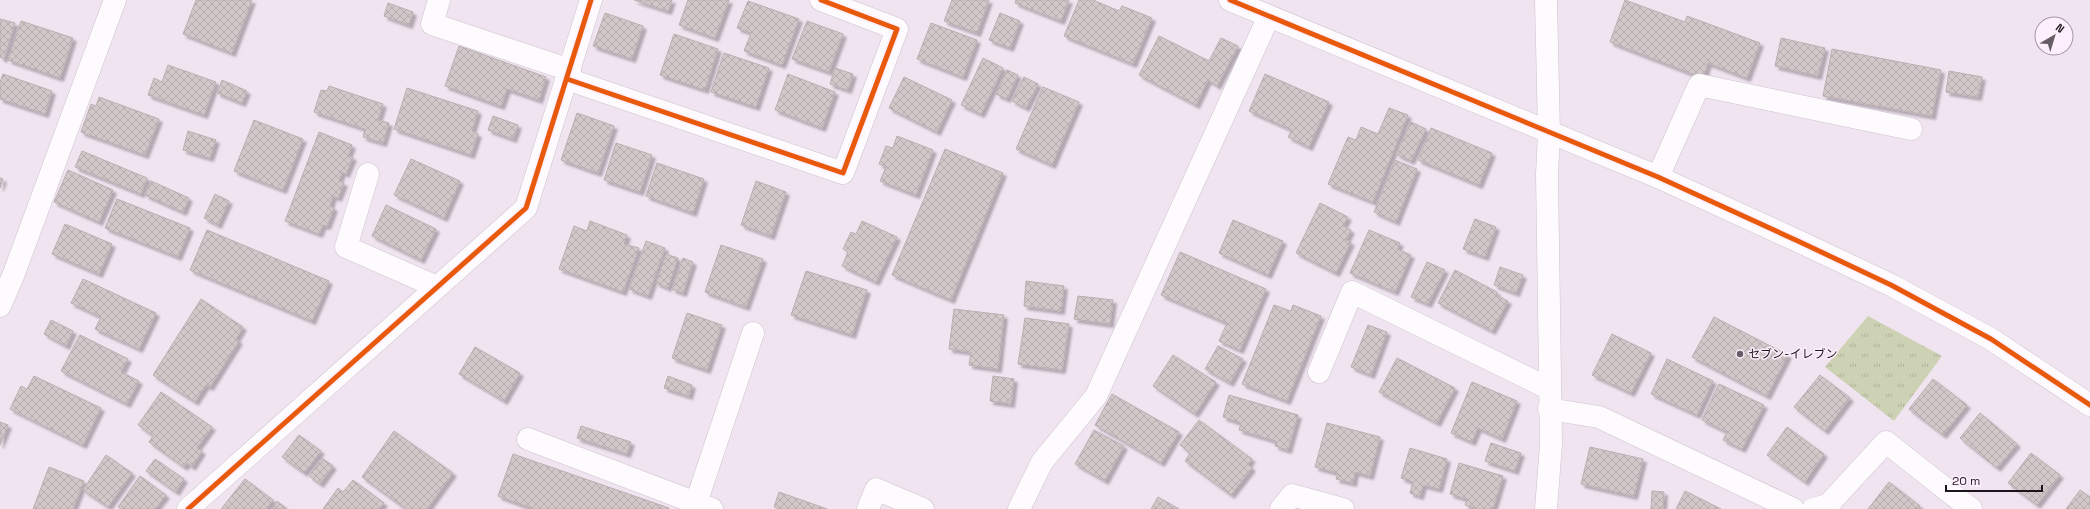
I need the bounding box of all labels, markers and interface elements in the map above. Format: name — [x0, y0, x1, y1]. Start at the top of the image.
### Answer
north arrow — [2034, 16, 2074, 56]
text: N — [2053, 20, 2067, 36]
place label: セブン-イレブン — [1748, 346, 1837, 362]
marker: セブン-イレブン — [1735, 349, 1745, 359]
scale bar — [1946, 467, 2042, 493]
text: 20 m — [1952, 473, 1980, 489]

